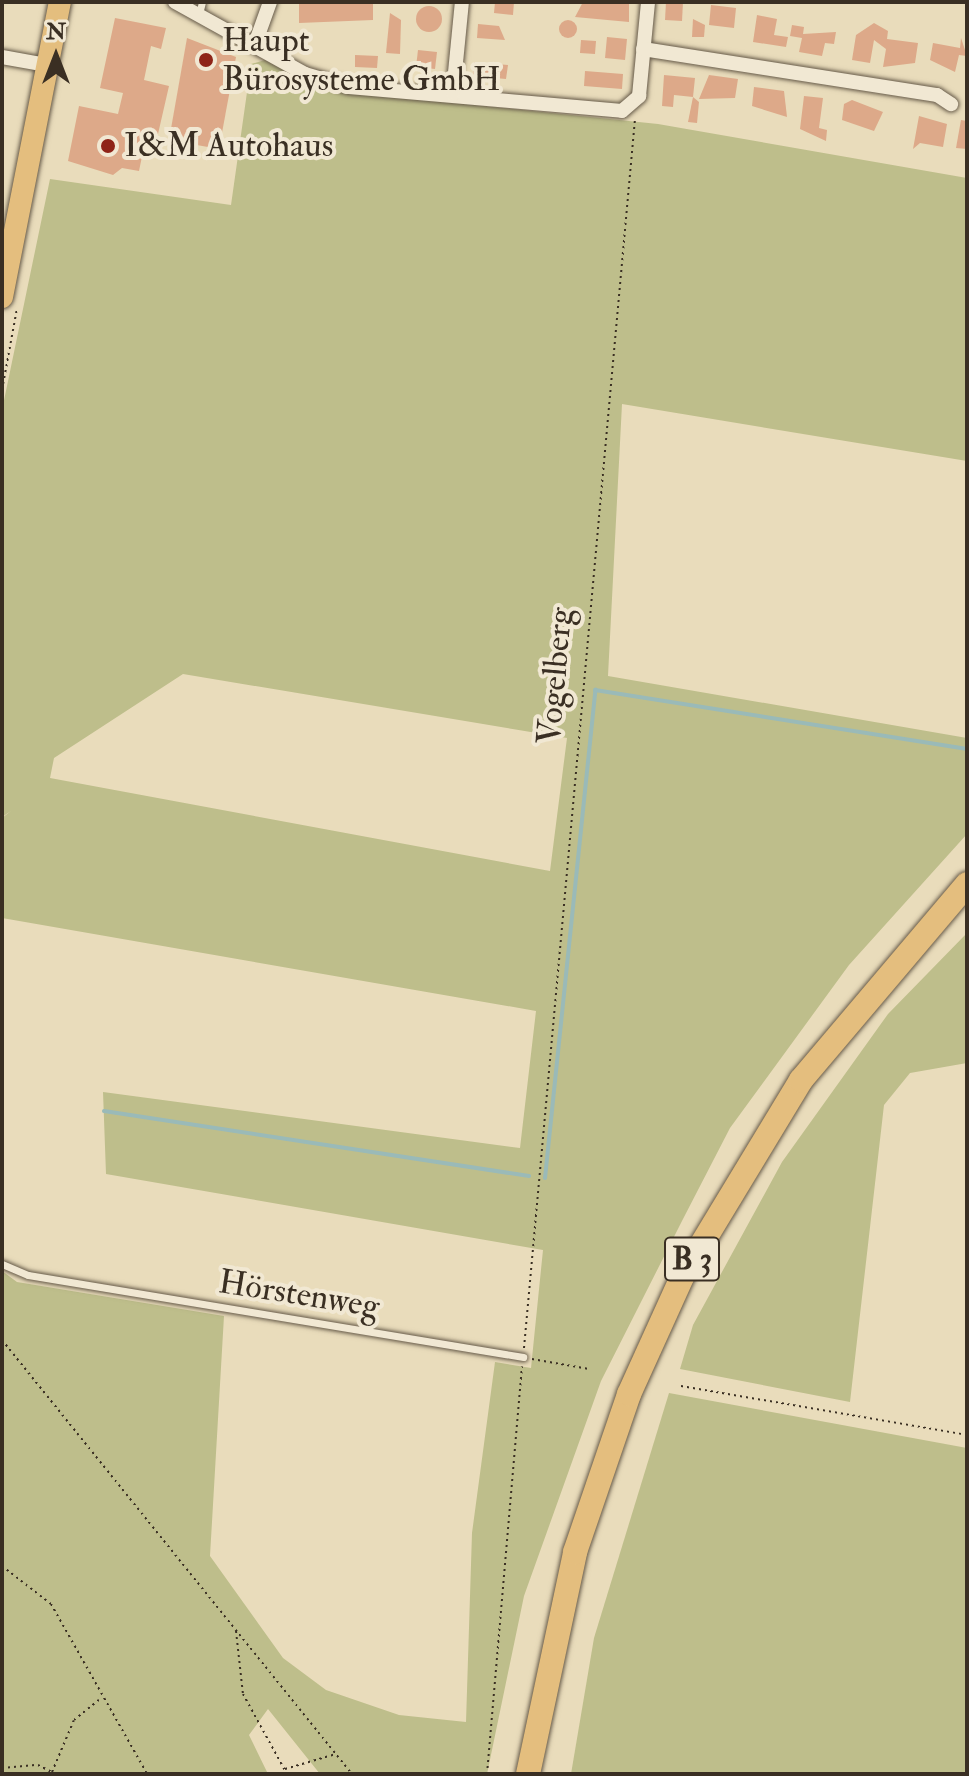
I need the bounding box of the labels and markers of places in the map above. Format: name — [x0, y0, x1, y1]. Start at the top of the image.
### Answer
place label: Haupt Bürosysteme GmbH — [222, 20, 501, 100]
marker: Haupt Bürosysteme GmbH — [197, 51, 215, 69]
place label: I&M Autohaus — [124, 126, 333, 166]
marker: I&M Autohaus — [99, 137, 117, 155]

